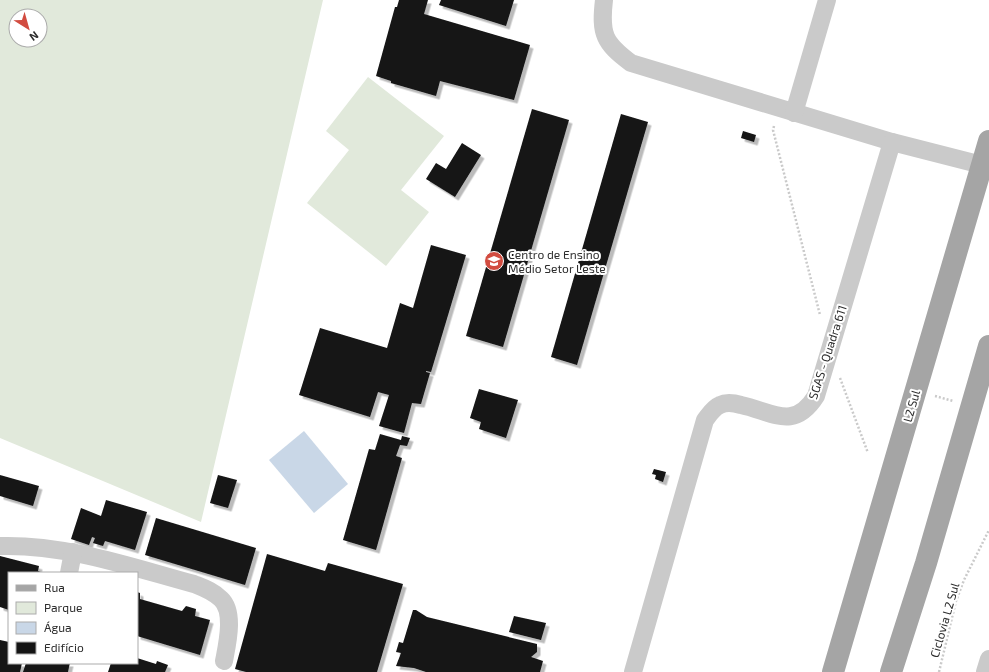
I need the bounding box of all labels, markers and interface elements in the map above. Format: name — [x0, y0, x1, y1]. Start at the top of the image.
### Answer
north arrow — [8, 8, 48, 48]
text: N — [27, 29, 41, 44]
place label: Centro de Ensino Médio Setor Leste — [508, 247, 606, 275]
school or university icon: Centro de Ensino Médio Setor Leste — [483, 250, 505, 272]
street label: SGAS - Quadra 611 — [805, 303, 850, 401]
street label: L2 Sul — [900, 388, 922, 424]
legend — [8, 572, 138, 664]
text: Rua — [44, 580, 65, 594]
street label: Ciclovia L2 Sul — [927, 580, 962, 659]
text: Parque — [44, 600, 82, 614]
text: Água — [44, 620, 72, 634]
text: Edifício — [44, 640, 84, 654]

